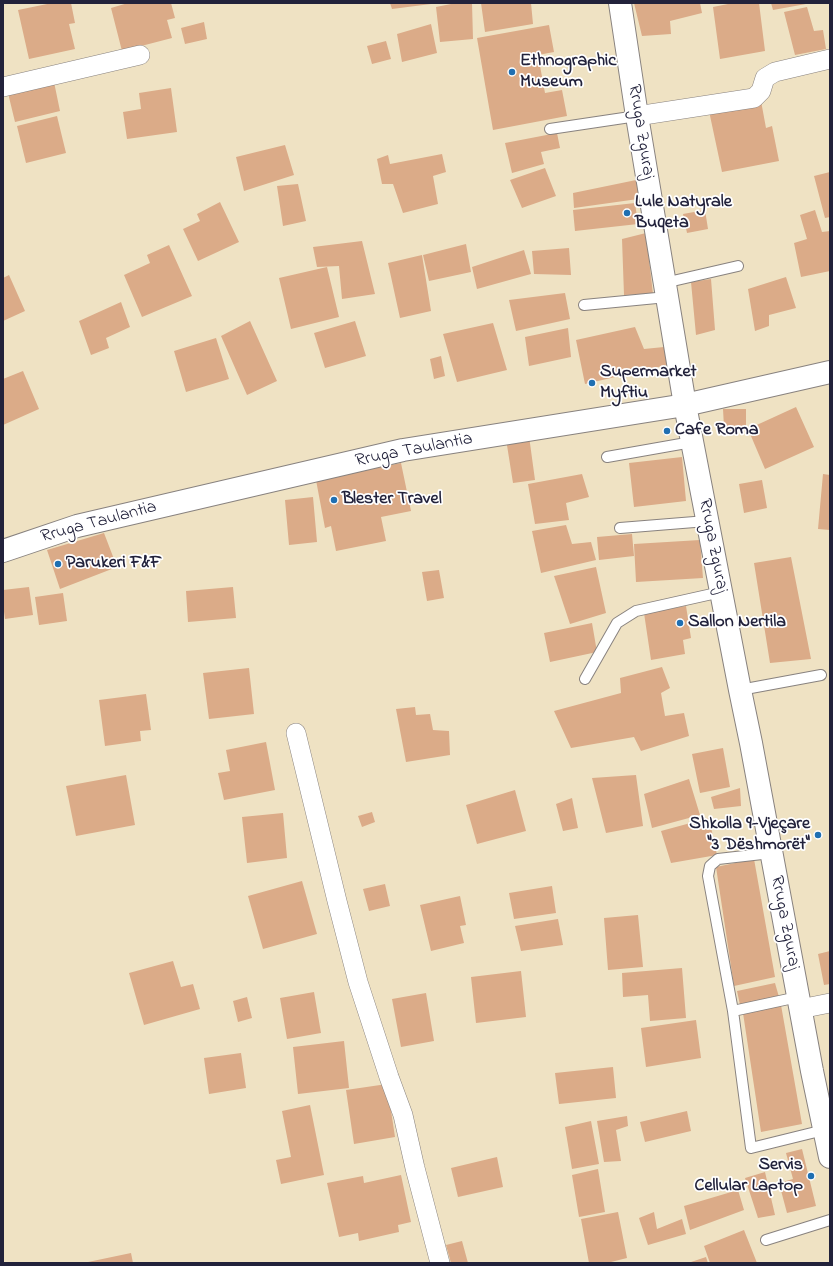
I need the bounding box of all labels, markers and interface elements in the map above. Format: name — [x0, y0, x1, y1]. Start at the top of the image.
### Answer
place label: Ethnographic Museum — [520, 51, 616, 94]
marker: Ethnographic Museum — [507, 67, 517, 77]
street label: Rruga Zguraj — [622, 83, 658, 181]
place label: Lule Natyrale Buqeta — [635, 192, 732, 234]
marker: Lule Natyrale Buqeta — [622, 208, 632, 218]
place label: Supermarket Myftiu — [600, 362, 696, 404]
marker: Supermarket Myftiu — [587, 378, 597, 388]
place label: Cafe Roma — [675, 420, 759, 442]
marker: Cafe Roma — [662, 426, 672, 436]
street label: Rruga Taulantia — [354, 429, 474, 473]
place label: Blester Travel — [342, 489, 442, 511]
marker: Blester Travel — [329, 495, 339, 505]
street label: Rruga Taulantia — [39, 497, 159, 549]
street label: Rruga Zguraj — [692, 497, 732, 595]
place label: Parukeri F&F — [66, 553, 162, 575]
marker: Parukeri F&F — [53, 559, 63, 569]
place label: Sallon Nertila — [688, 612, 786, 634]
marker: Sallon Nertila — [675, 618, 685, 628]
place label: Shkolla 9-Vjeçare "3 Dëshmorët" — [689, 814, 810, 856]
marker: Shkolla 9-Vjeçare "3 Dëshmorët" — [813, 830, 823, 840]
street label: Rruga Zguraj — [764, 874, 804, 972]
place label: Servis Cellular Laptop — [695, 1155, 803, 1198]
marker: Servis Cellular Laptop — [806, 1171, 816, 1181]

